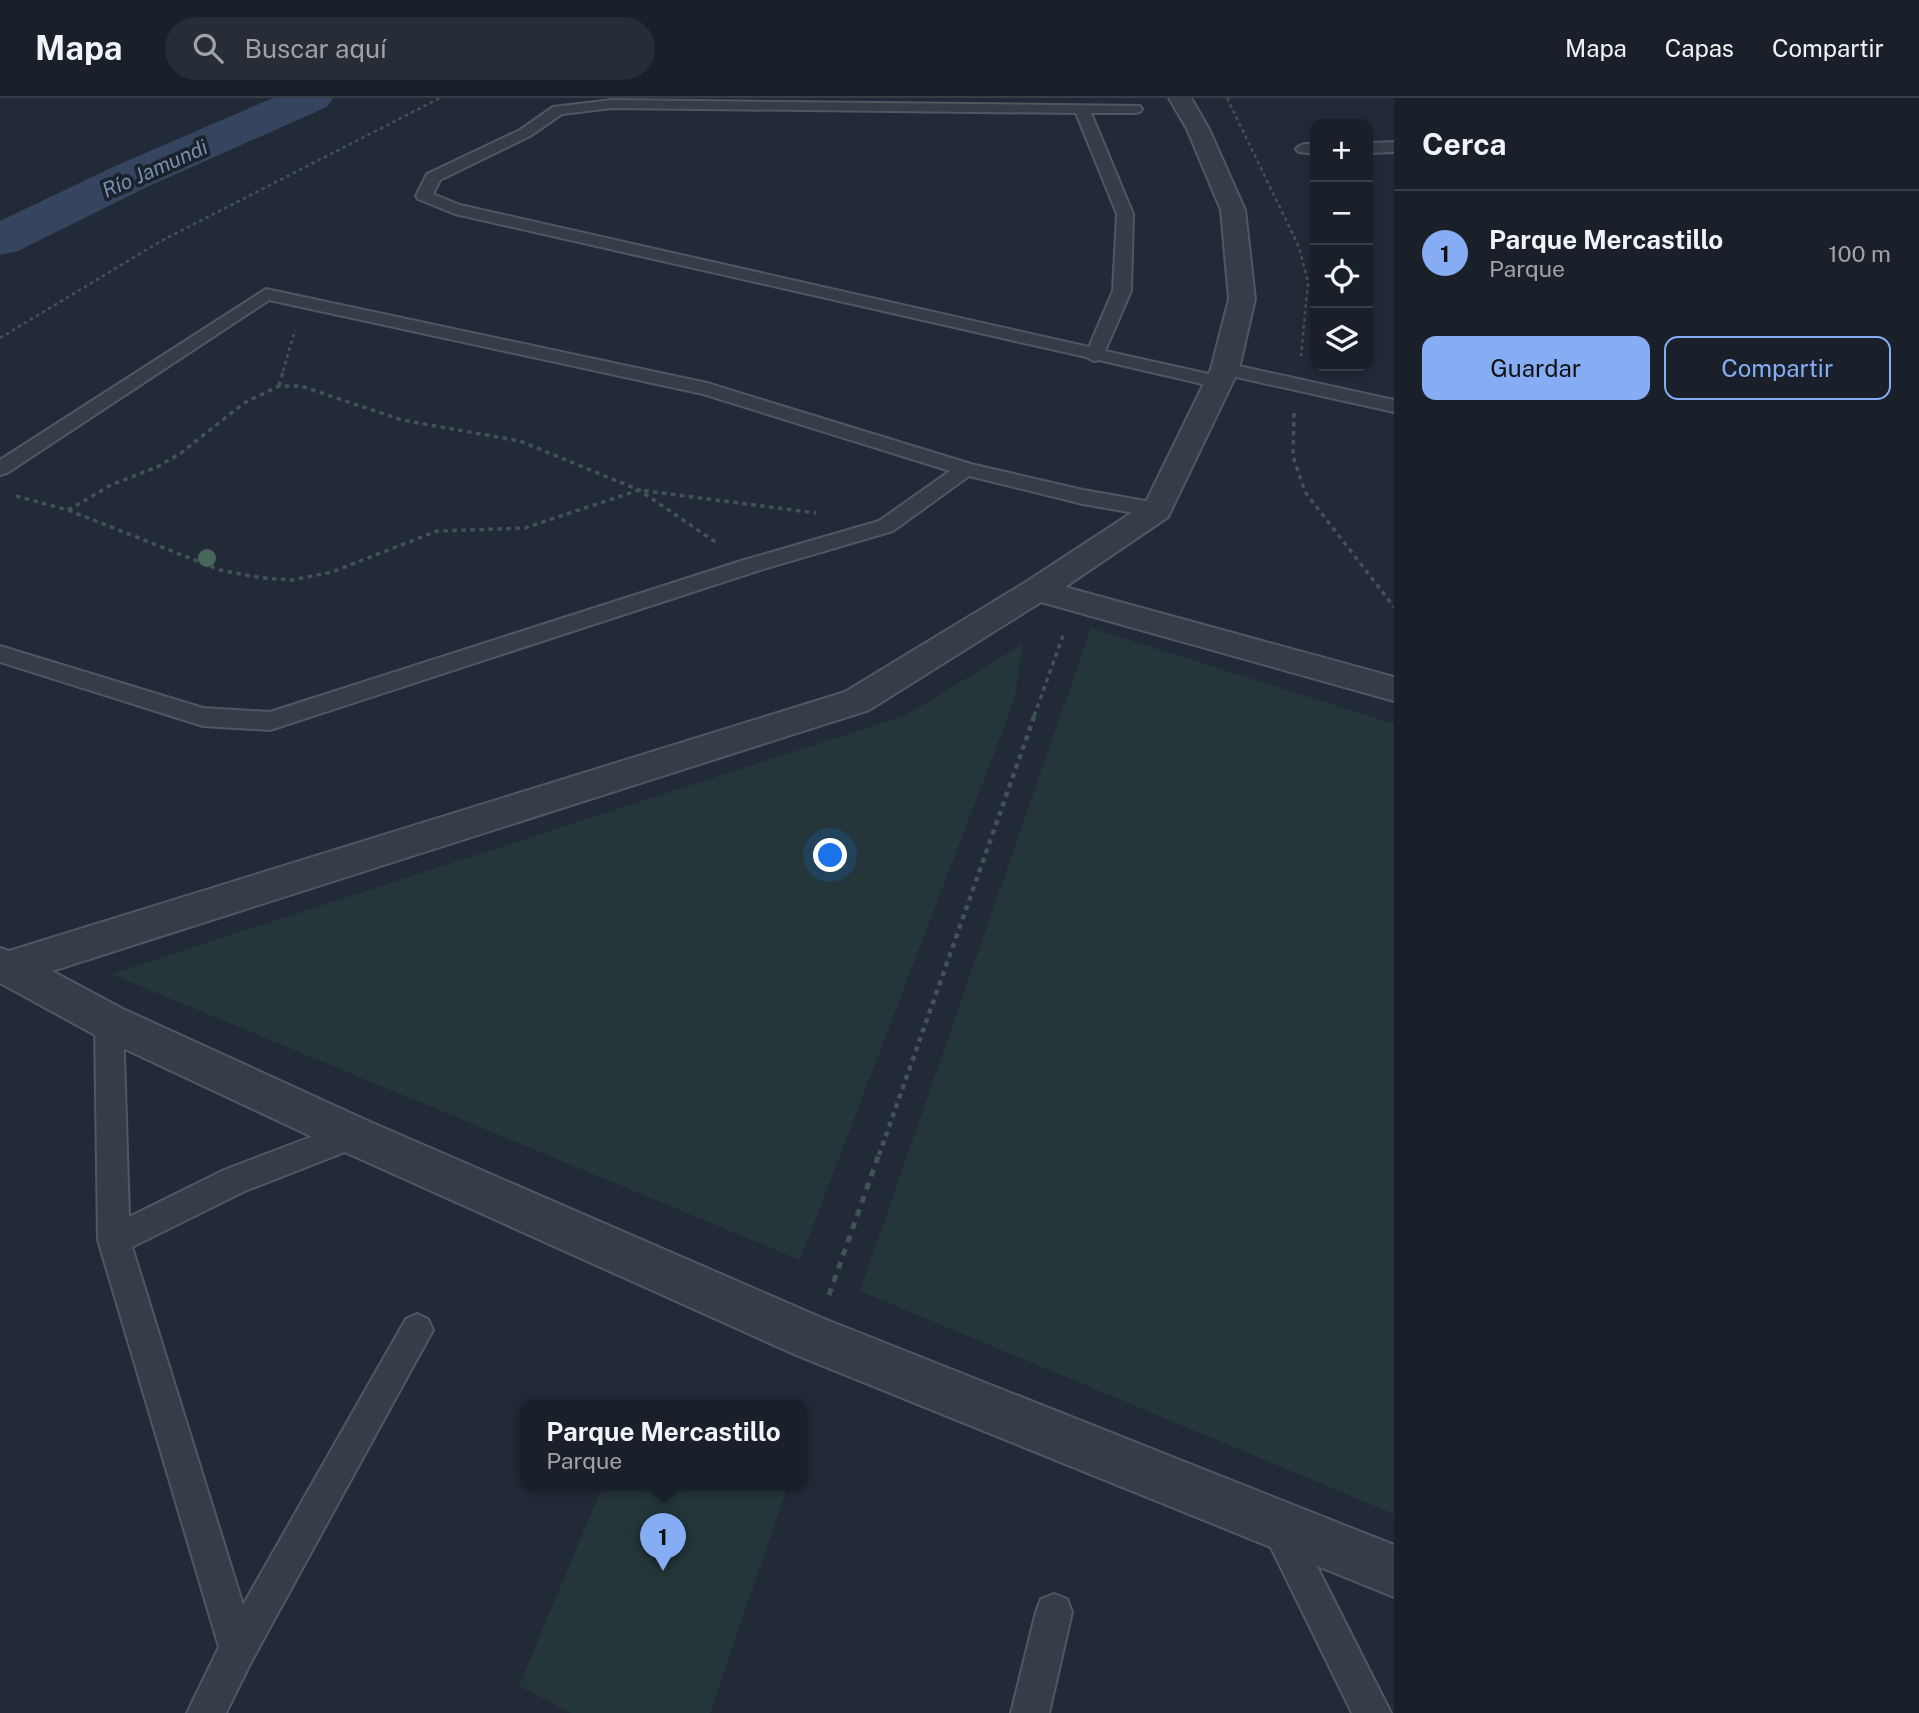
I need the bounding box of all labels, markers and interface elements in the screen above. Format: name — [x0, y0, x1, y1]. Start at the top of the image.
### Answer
search box — [165, 17, 655, 80]
text: Mapa — [35, 29, 123, 67]
icon: search — [189, 29, 227, 67]
text: Buscar aquí — [245, 33, 386, 64]
text: Mapa — [1565, 34, 1627, 62]
text: Capas — [1665, 34, 1734, 62]
text: Compartir — [1772, 34, 1884, 62]
map controls — [1310, 119, 1373, 371]
button: + — [1310, 119, 1373, 182]
text: Cerca — [1422, 126, 1507, 162]
water label: Río Jamundi — [98, 134, 211, 203]
button: − — [1310, 182, 1373, 245]
text: Parque Mercastillo — [1489, 224, 1723, 255]
text: 1 — [1440, 240, 1450, 267]
text: 100 m — [1828, 240, 1891, 267]
button: locate — [1310, 245, 1373, 308]
text: Parque — [1489, 255, 1565, 282]
button: layers — [1310, 308, 1373, 371]
button: Guardar — [1422, 336, 1650, 400]
button: Compartir — [1664, 336, 1891, 400]
your location — [813, 838, 847, 872]
popup — [520, 1399, 807, 1490]
text: Parque Mercastillo — [546, 1416, 781, 1447]
text: Parque — [546, 1447, 622, 1474]
pin: 1 — [640, 1513, 686, 1571]

